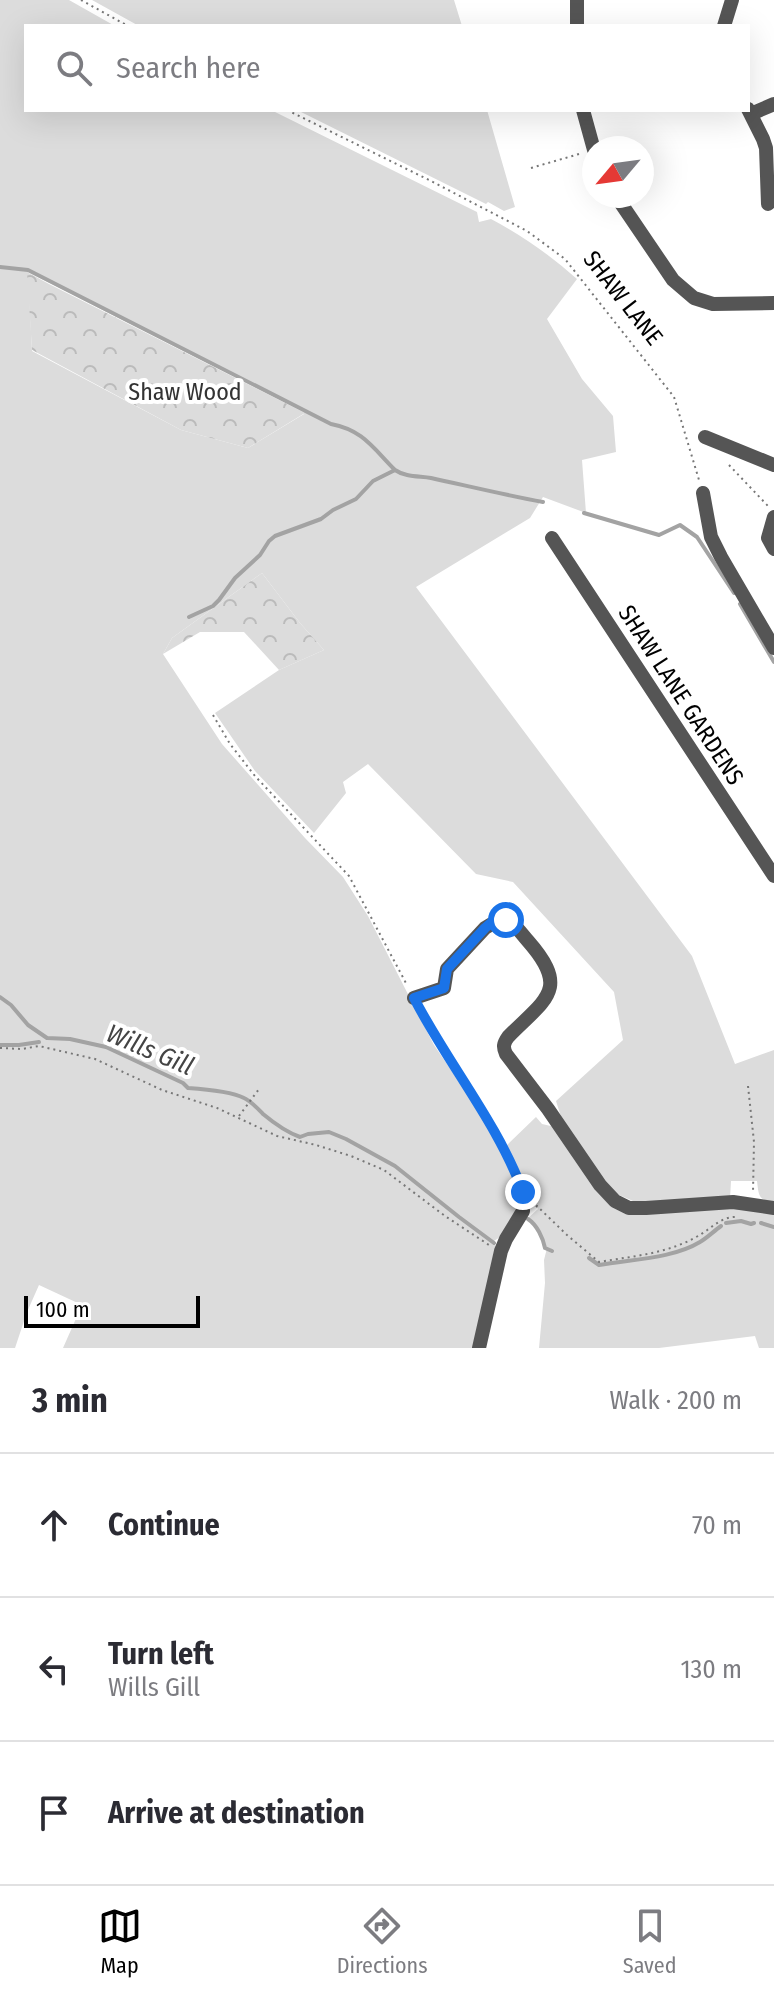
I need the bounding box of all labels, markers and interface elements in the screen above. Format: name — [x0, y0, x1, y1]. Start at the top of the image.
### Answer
search box — [24, 24, 750, 112]
icon: search — [52, 46, 96, 90]
text: Search here — [116, 50, 261, 86]
north arrow — [582, 136, 654, 208]
street label: SHAW LANE — [578, 245, 668, 351]
park label: Shaw Wood — [128, 378, 242, 406]
street label: SHAW LANE GARDENS — [612, 600, 750, 790]
route start — [488, 902, 524, 938]
water label: Wills Gill — [102, 1018, 198, 1082]
route end — [505, 1174, 541, 1210]
scale bar — [24, 1292, 200, 1328]
text: 100 m — [36, 1296, 90, 1323]
text: 3 min — [32, 1380, 108, 1421]
text: Walk · 200 m — [609, 1385, 742, 1416]
icon: ahead — [32, 1503, 76, 1547]
text: Continue — [108, 1507, 220, 1543]
text: 70 m — [692, 1510, 742, 1541]
text: Turn left — [108, 1636, 214, 1672]
icon: left — [32, 1647, 76, 1691]
text: 130 m — [680, 1654, 742, 1685]
text: Wills Gill — [108, 1672, 200, 1703]
icon: arrive — [32, 1791, 76, 1835]
text: Arrive at destination — [108, 1795, 365, 1831]
tab: Map — [98, 1904, 142, 1979]
tab: Directions — [337, 1904, 428, 1979]
tab: Saved — [623, 1904, 676, 1979]

